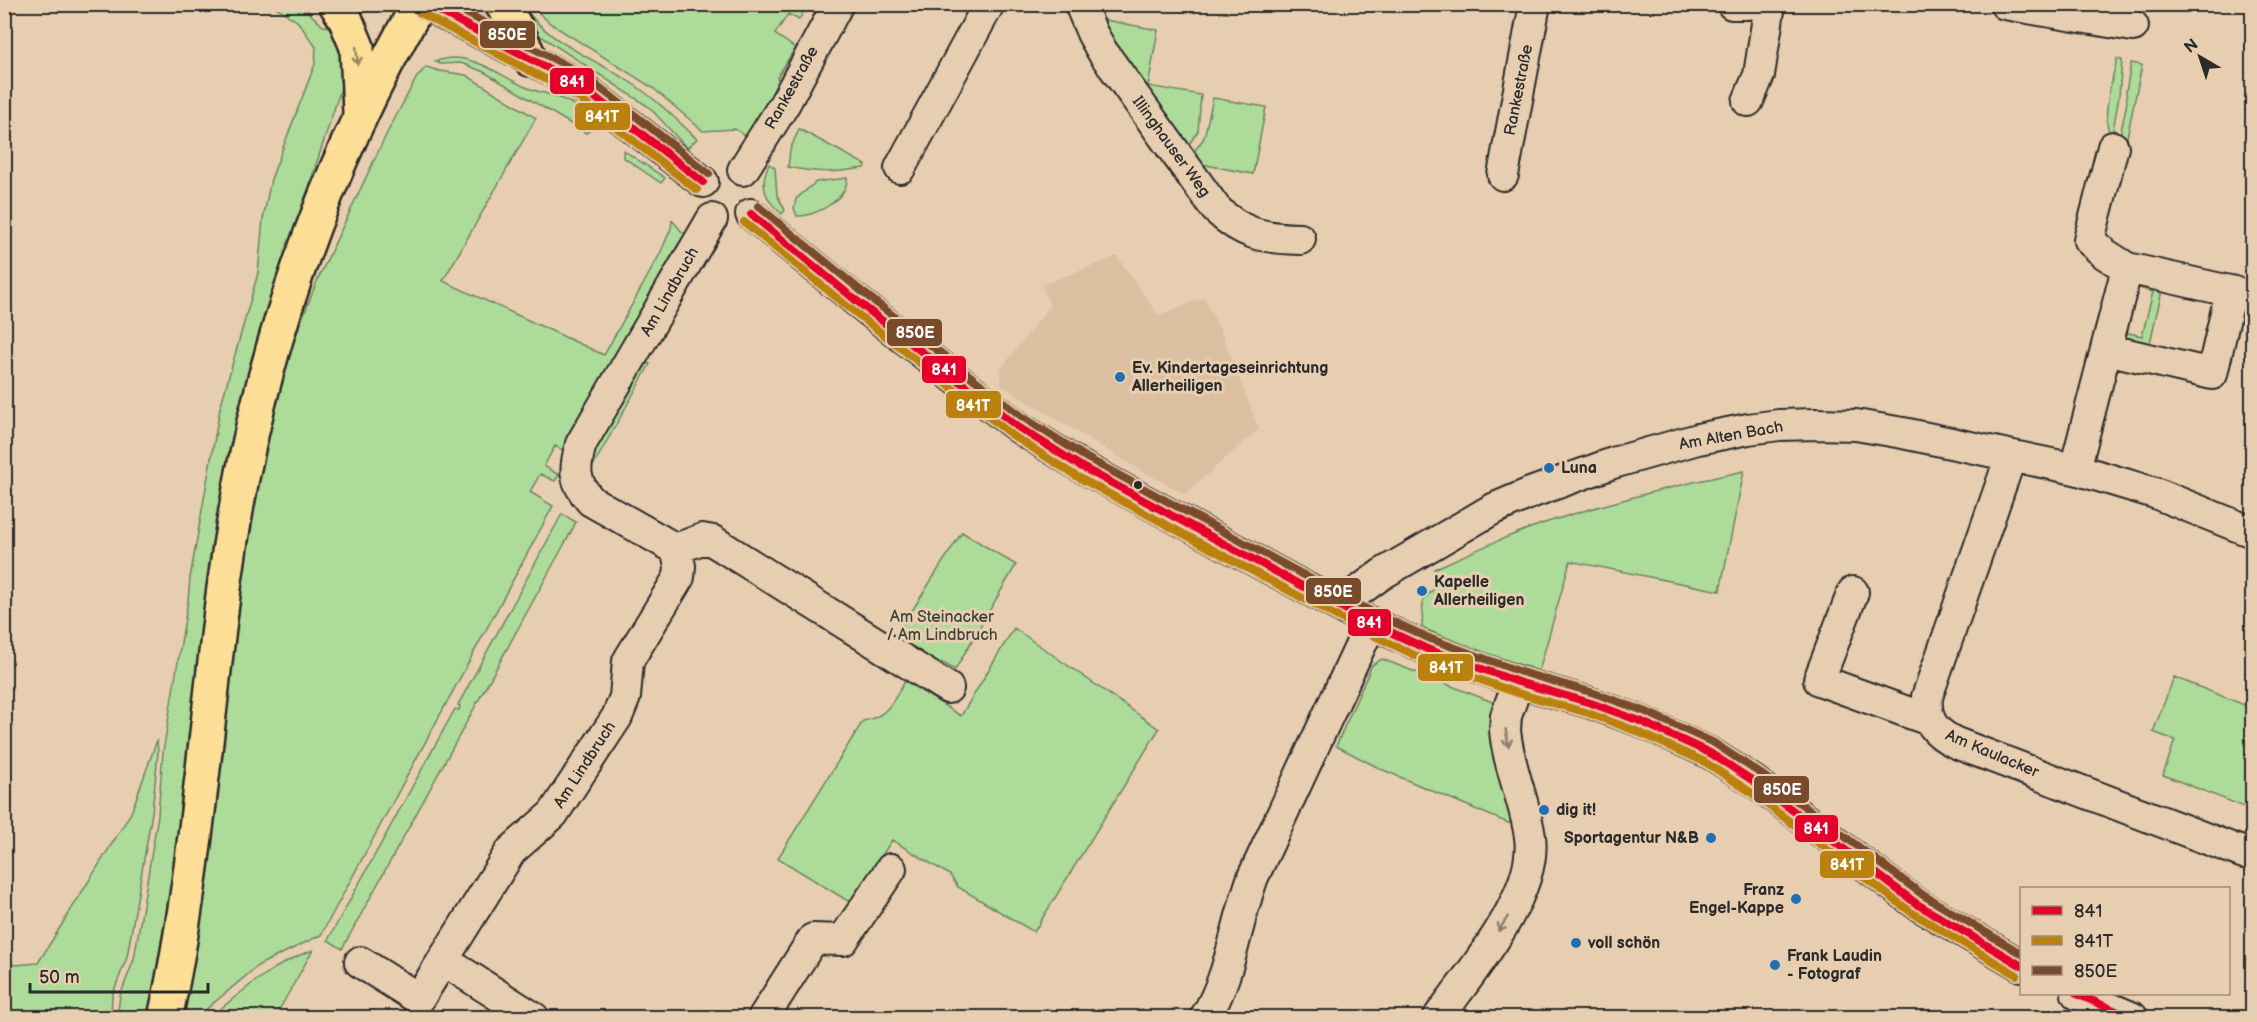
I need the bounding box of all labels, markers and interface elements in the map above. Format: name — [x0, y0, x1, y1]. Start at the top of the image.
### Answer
line badge: 850E — [479, 20, 536, 49]
text: 850E — [487, 26, 527, 45]
north arrow — [2170, 27, 2230, 87]
text: N — [2181, 35, 2202, 58]
street label: Rankestraße — [1501, 42, 1537, 137]
street label: Rankestraße — [761, 43, 823, 133]
one-way arrow — [352, 46, 363, 66]
line badge: 841 — [549, 67, 595, 95]
text: 841 — [559, 73, 585, 92]
street label: Illinghauser Weg — [1128, 93, 1214, 201]
line badge: 841T — [574, 102, 631, 131]
text: 841T — [585, 108, 620, 127]
street label: Am Lindbruch — [637, 244, 703, 340]
line badge: 850E — [886, 318, 943, 347]
text: 850E — [895, 324, 935, 343]
line badge: 841 — [921, 355, 967, 384]
place label: Ev. Kindertageseinrichtung Allerheiligen — [1131, 359, 1328, 396]
text: 841 — [931, 361, 957, 380]
marker: Ev. Kindertageseinrichtung Allerheiligen — [1113, 370, 1127, 384]
line badge: 841T — [945, 390, 1002, 419]
text: 841T — [956, 397, 991, 416]
street label: Am Alten Bach — [1677, 417, 1785, 454]
place label: Luna — [1561, 459, 1597, 478]
marker: Luna — [1542, 461, 1556, 475]
unlabelled marker — [1132, 479, 1144, 491]
place label: Kapelle Allerheiligen — [1433, 573, 1524, 610]
line badge: 850E — [1305, 577, 1362, 605]
text: 850E — [1313, 583, 1353, 602]
marker: Kapelle Allerheiligen — [1415, 584, 1429, 598]
park label: Am Steinacker / Am Lindbruch — [886, 608, 998, 645]
line badge: 841 — [1347, 608, 1392, 637]
text: 841 — [1356, 614, 1382, 633]
line badge: 841T — [1417, 653, 1474, 682]
text: 841T — [1429, 659, 1464, 678]
street label: Am Lindbruch — [550, 718, 620, 812]
street label: Am Kaulacker — [1943, 726, 2042, 782]
one-way arrow — [1501, 728, 1512, 748]
line badge: 850E — [1753, 775, 1810, 804]
text: 850E — [1762, 781, 1802, 800]
place label: dig it! — [1556, 801, 1596, 820]
marker: dig it! — [1537, 803, 1551, 817]
line badge: 841 — [1794, 814, 1839, 843]
text: 841 — [1803, 820, 1829, 839]
place label: Sportagentur N&B — [1564, 829, 1699, 848]
marker: Sportagentur N&B — [1704, 831, 1718, 845]
line badge: 841T — [1819, 850, 1875, 879]
text: 841T — [1830, 856, 1865, 875]
place label: Franz Engel-Kappe — [1689, 881, 1784, 918]
legend — [2020, 887, 2230, 995]
marker: Franz Engel-Kappe — [1789, 892, 1803, 906]
text: 841 — [2074, 901, 2102, 922]
one-way arrow — [1497, 915, 1509, 932]
text: 841T — [2074, 931, 2113, 952]
place label: voll schön — [1587, 934, 1660, 953]
marker: voll schön — [1569, 936, 1583, 950]
place label: Frank Laudin - Fotograf — [1787, 947, 1882, 984]
scale bar — [30, 956, 208, 994]
marker: Frank Laudin - Fotograf — [1768, 958, 1782, 972]
text: 850E — [2074, 961, 2117, 982]
text: 50 m — [39, 967, 80, 988]

